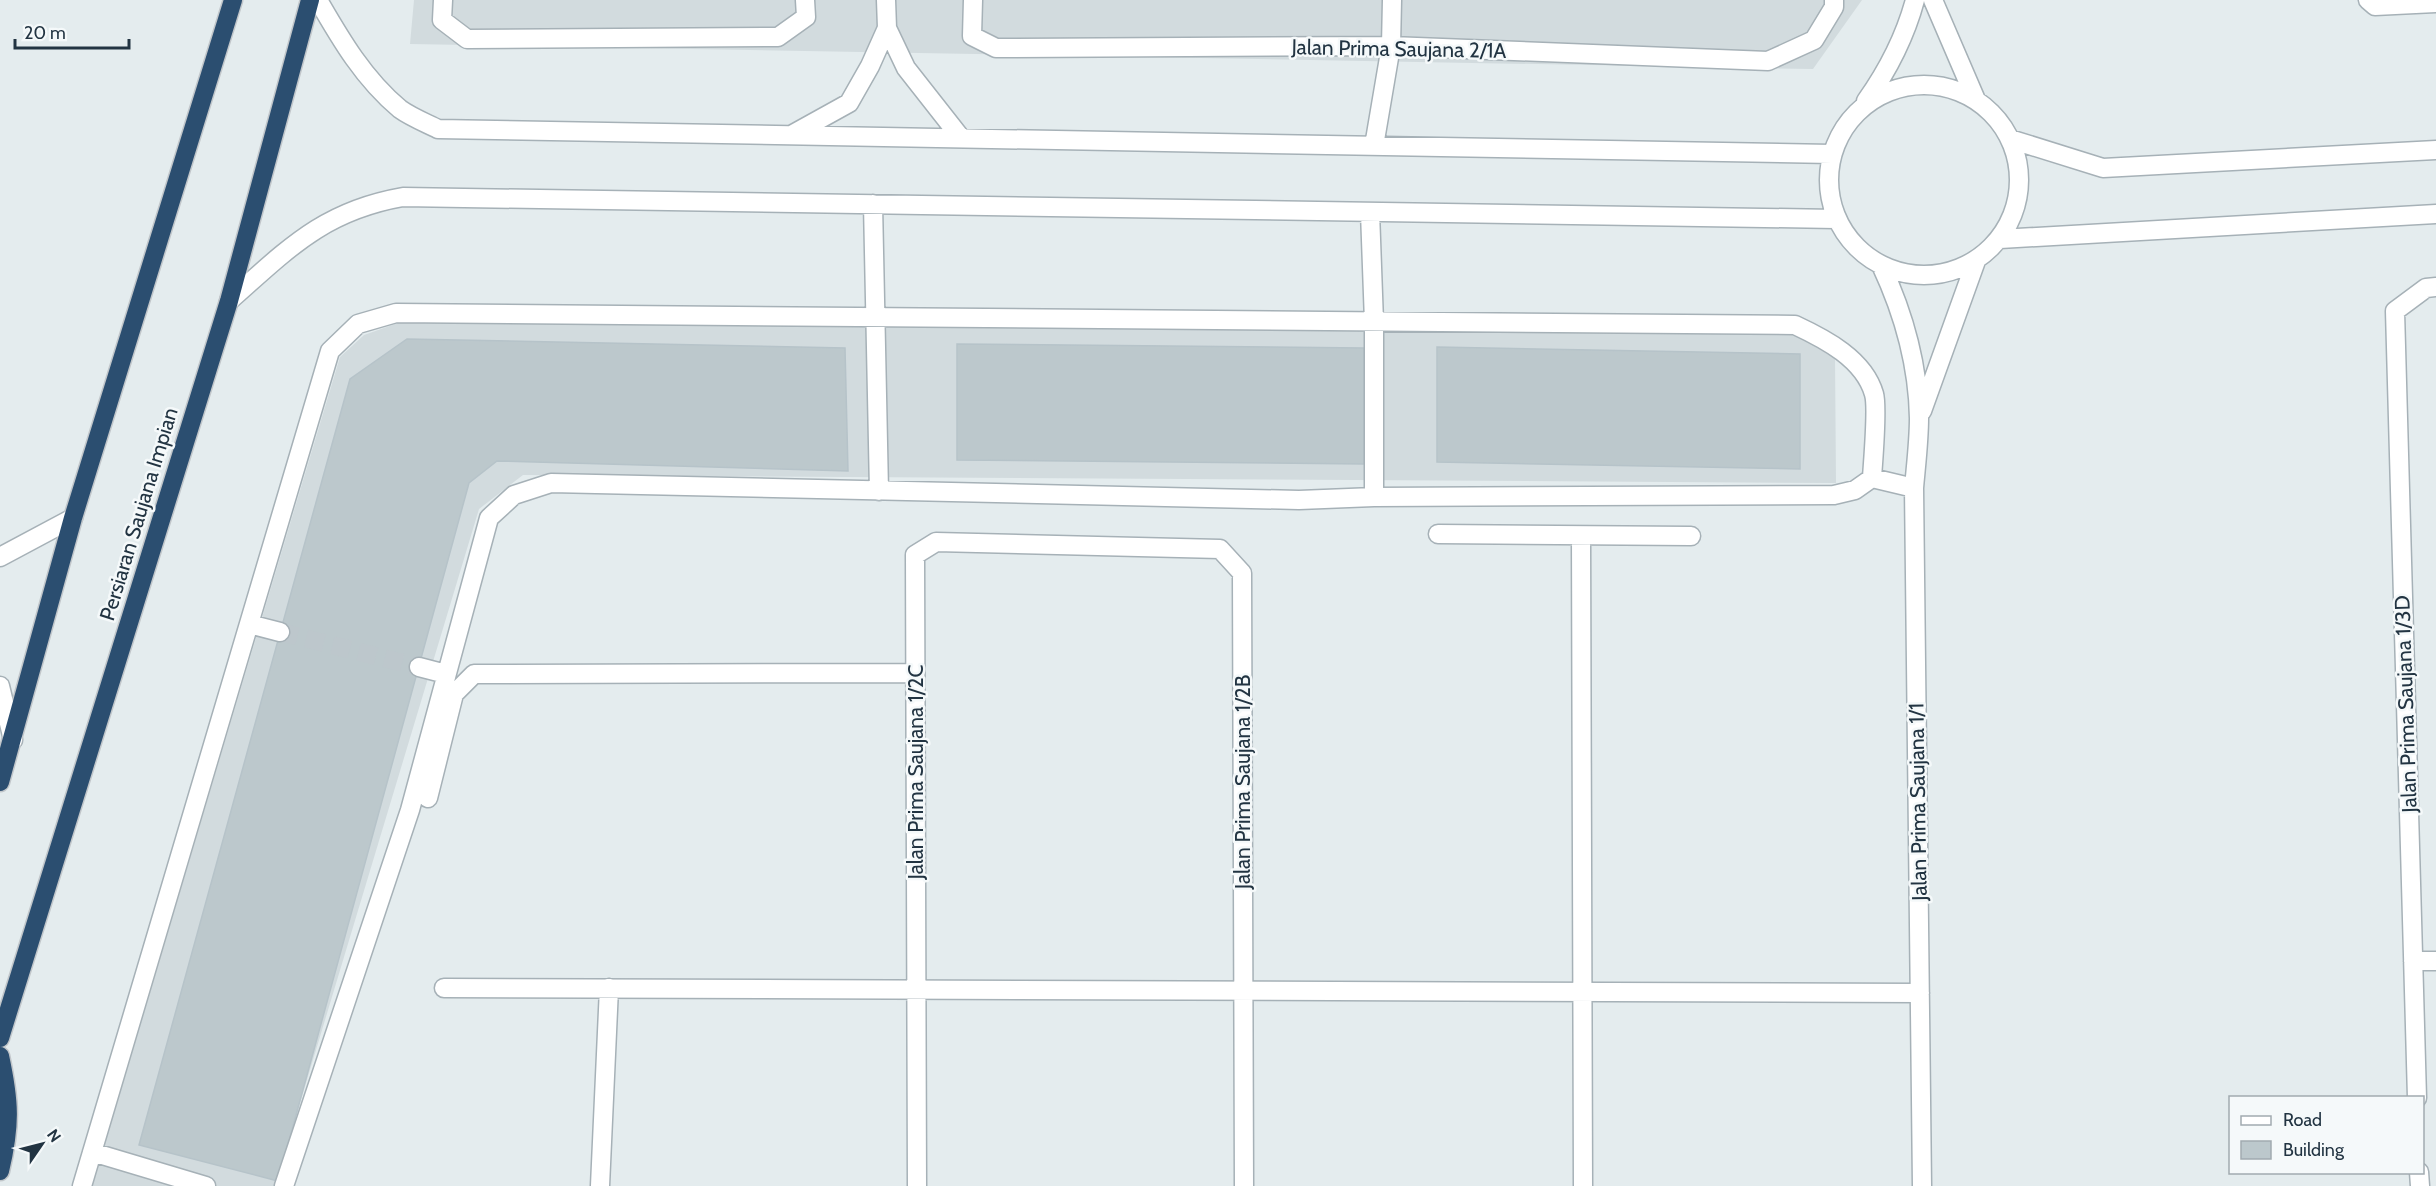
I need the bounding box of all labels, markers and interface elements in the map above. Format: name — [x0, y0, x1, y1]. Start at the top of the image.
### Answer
scale bar — [15, 12, 129, 50]
text: 20 m — [24, 22, 66, 44]
street label: Jalan Prima Saujana 2/1A — [1290, 34, 1507, 64]
street label: Persiaran Saujana Impian — [94, 404, 184, 624]
street label: Jalan Prima Saujana 1/3D — [2389, 595, 2423, 814]
street label: Jalan Prima Saujana 1/2C — [903, 665, 929, 880]
street label: Jalan Prima Saujana 1/2B — [1230, 675, 1256, 890]
street label: Jalan Prima Saujana 1/1 — [1903, 703, 1933, 902]
legend — [2229, 1096, 2424, 1174]
text: Road — [2283, 1109, 2322, 1131]
north arrow — [12, 1114, 72, 1174]
text: N — [43, 1126, 65, 1146]
text: Building — [2283, 1139, 2345, 1161]

